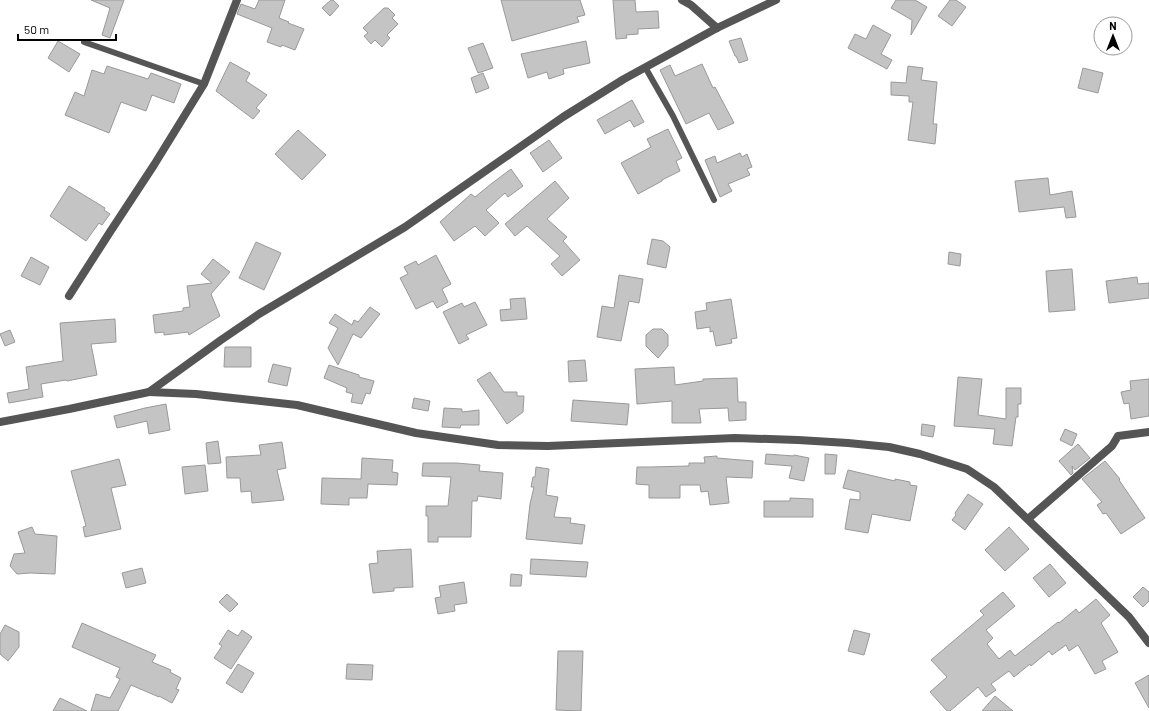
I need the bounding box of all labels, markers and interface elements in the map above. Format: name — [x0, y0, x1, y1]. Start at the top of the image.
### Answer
scale bar — [18, 16, 116, 42]
north arrow — [1093, 16, 1133, 56]
text: N — [1109, 19, 1117, 32]
text: 50 m — [24, 22, 49, 36]

